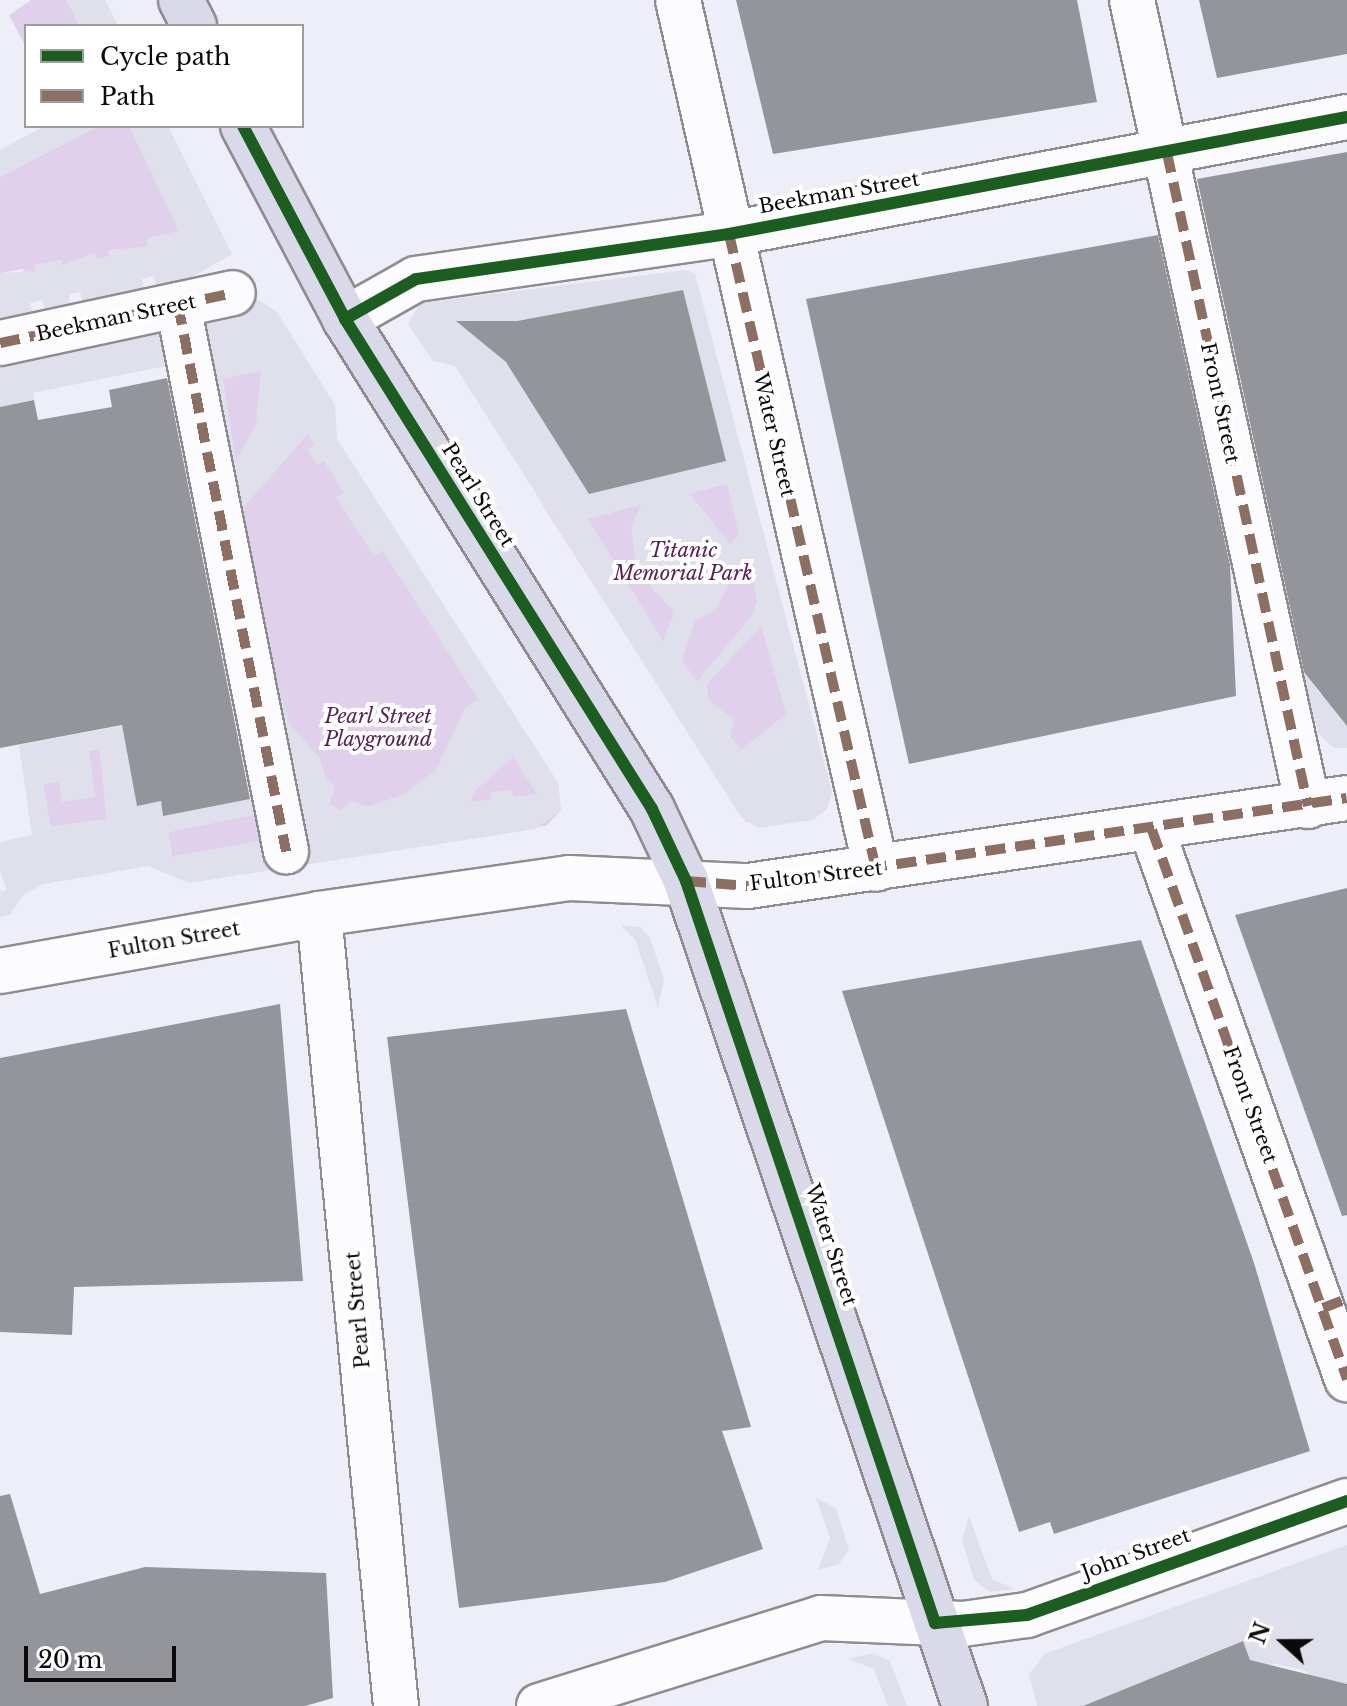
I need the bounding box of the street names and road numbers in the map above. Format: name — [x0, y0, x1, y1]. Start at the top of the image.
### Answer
street label: Beekman Street — [757, 167, 921, 219]
street label: Beekman Street — [34, 289, 198, 347]
street label: Front Street — [1195, 340, 1245, 466]
street label: Water Street — [748, 370, 800, 500]
street label: Pearl Street — [437, 439, 519, 551]
street label: Fulton Street — [748, 856, 884, 896]
street label: Fulton Street — [106, 917, 242, 963]
street label: Front Street — [1218, 1043, 1282, 1167]
street label: Water Street — [800, 1181, 862, 1309]
street label: Pearl Street — [341, 1250, 375, 1370]
street label: John Street — [1078, 1523, 1194, 1585]

